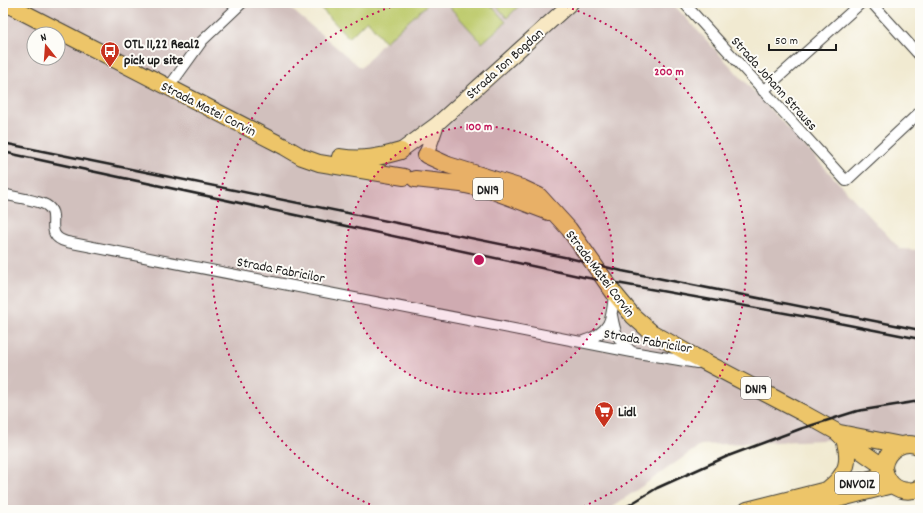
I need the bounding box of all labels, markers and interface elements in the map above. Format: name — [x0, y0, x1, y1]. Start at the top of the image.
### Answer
street label: Strada Ion Bogdan — [462, 24, 549, 105]
north arrow — [26, 26, 66, 66]
scale bar — [769, 26, 836, 52]
text: N — [39, 30, 49, 47]
street label: Strada Johann Strauss — [726, 33, 821, 136]
text: 50 m — [775, 33, 798, 50]
place label: OTL 11,22 Real2 pick up site — [124, 35, 200, 71]
bus stop icon: OTL 11,22 Real2 pick up site — [99, 40, 121, 68]
text: 200 m — [654, 64, 684, 81]
street label: Strada Matei Corvin — [157, 77, 259, 142]
text: 100 m — [466, 119, 492, 136]
road number: DN19 — [473, 178, 503, 200]
street label: Strada Matei Corvin — [560, 226, 639, 322]
street label: Strada Fabricilor — [235, 253, 327, 289]
centre of rings — [472, 253, 486, 267]
street label: Strada Fabricilor — [602, 324, 694, 360]
road number: DN19 — [741, 377, 771, 399]
supermarket icon: Lidl — [593, 400, 615, 428]
place label: Lidl — [618, 403, 637, 423]
road number: DNVO1Z — [835, 472, 879, 494]

